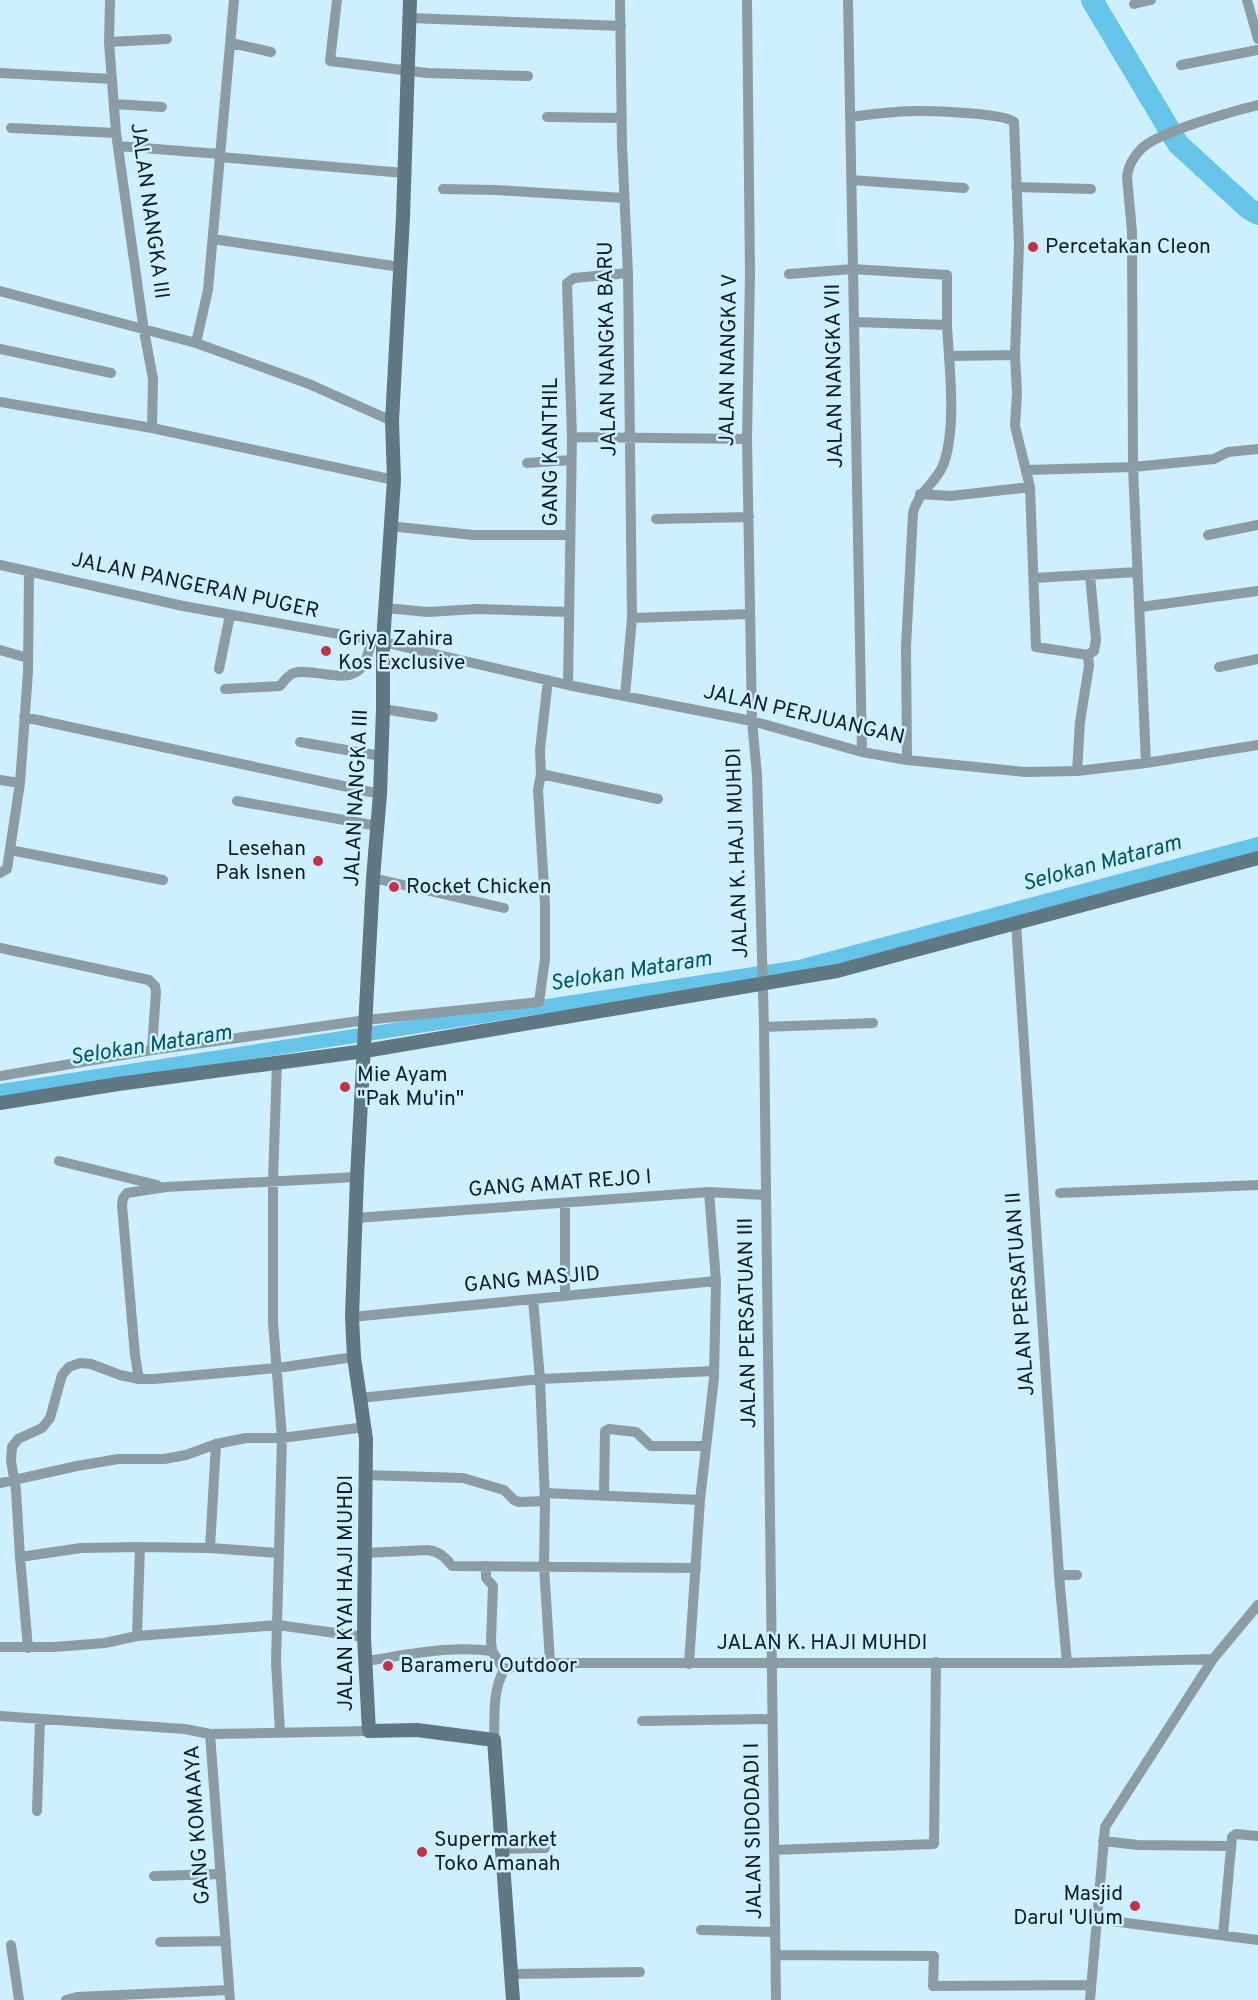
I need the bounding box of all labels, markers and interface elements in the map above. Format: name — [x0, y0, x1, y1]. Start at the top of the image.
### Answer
street label: JALAN NANGKA III — [123, 121, 175, 301]
place label: Percetakan Cleon — [1045, 234, 1211, 261]
marker: Percetakan Cleon — [1026, 240, 1040, 254]
street label: JALAN NANGKA BARU — [593, 241, 623, 457]
street label: JALAN NANGKA V — [714, 273, 744, 447]
street label: JALAN NANGKA VII — [820, 283, 850, 469]
street label: GANG KANTHIL — [538, 377, 565, 526]
street label: JALAN PANGERAN PUGER — [69, 547, 321, 625]
place label: Griya Zahira Kos Exclusive — [338, 626, 465, 677]
marker: Griya Zahira Kos Exclusive — [319, 644, 333, 658]
street label: JALAN PERJUANGAN — [701, 679, 907, 751]
street label: JALAN NANGKA III — [339, 709, 375, 887]
street label: JALAN K. HAJI MUHDI — [721, 747, 755, 959]
water label: Selokan Mataram — [1020, 830, 1184, 898]
place label: Lesehan Pak Isnen — [215, 836, 306, 887]
marker: Lesehan Pak Isnen — [311, 854, 325, 868]
place label: Rocket Chicken — [406, 874, 552, 901]
marker: Rocket Chicken — [387, 880, 401, 894]
water label: Selokan Mataram — [548, 946, 714, 998]
water label: Selokan Mataram — [68, 1020, 234, 1072]
place label: Mie Ayam "Pak Mu'in" — [357, 1062, 464, 1113]
marker: Mie Ayam "Pak Mu'in" — [338, 1080, 352, 1094]
street label: GANG AMAT REJO I — [467, 1164, 653, 1204]
street label: JALAN PERSATUAN II — [1000, 1191, 1042, 1397]
street label: JALAN PERSATUAN III — [733, 1218, 763, 1428]
street label: GANG MASJID — [463, 1261, 601, 1299]
street label: JALAN KYAI HAJI MUHDI — [333, 1475, 360, 1711]
street label: JALAN K. HAJI MUHDI — [717, 1630, 927, 1657]
place label: Barameru Outdoor — [400, 1653, 577, 1680]
marker: Barameru Outdoor — [381, 1659, 395, 1673]
street label: JALAN SIDODADI I — [739, 1743, 769, 1919]
street label: GANG KOMAAYA — [179, 1745, 217, 1905]
place label: Supermarket Toko Amanah — [434, 1827, 561, 1878]
marker: Supermarket Toko Amanah — [415, 1845, 429, 1859]
place label: Masjid Darul 'Ulum — [1013, 1881, 1123, 1932]
marker: Masjid Darul 'Ulum — [1128, 1899, 1142, 1913]

